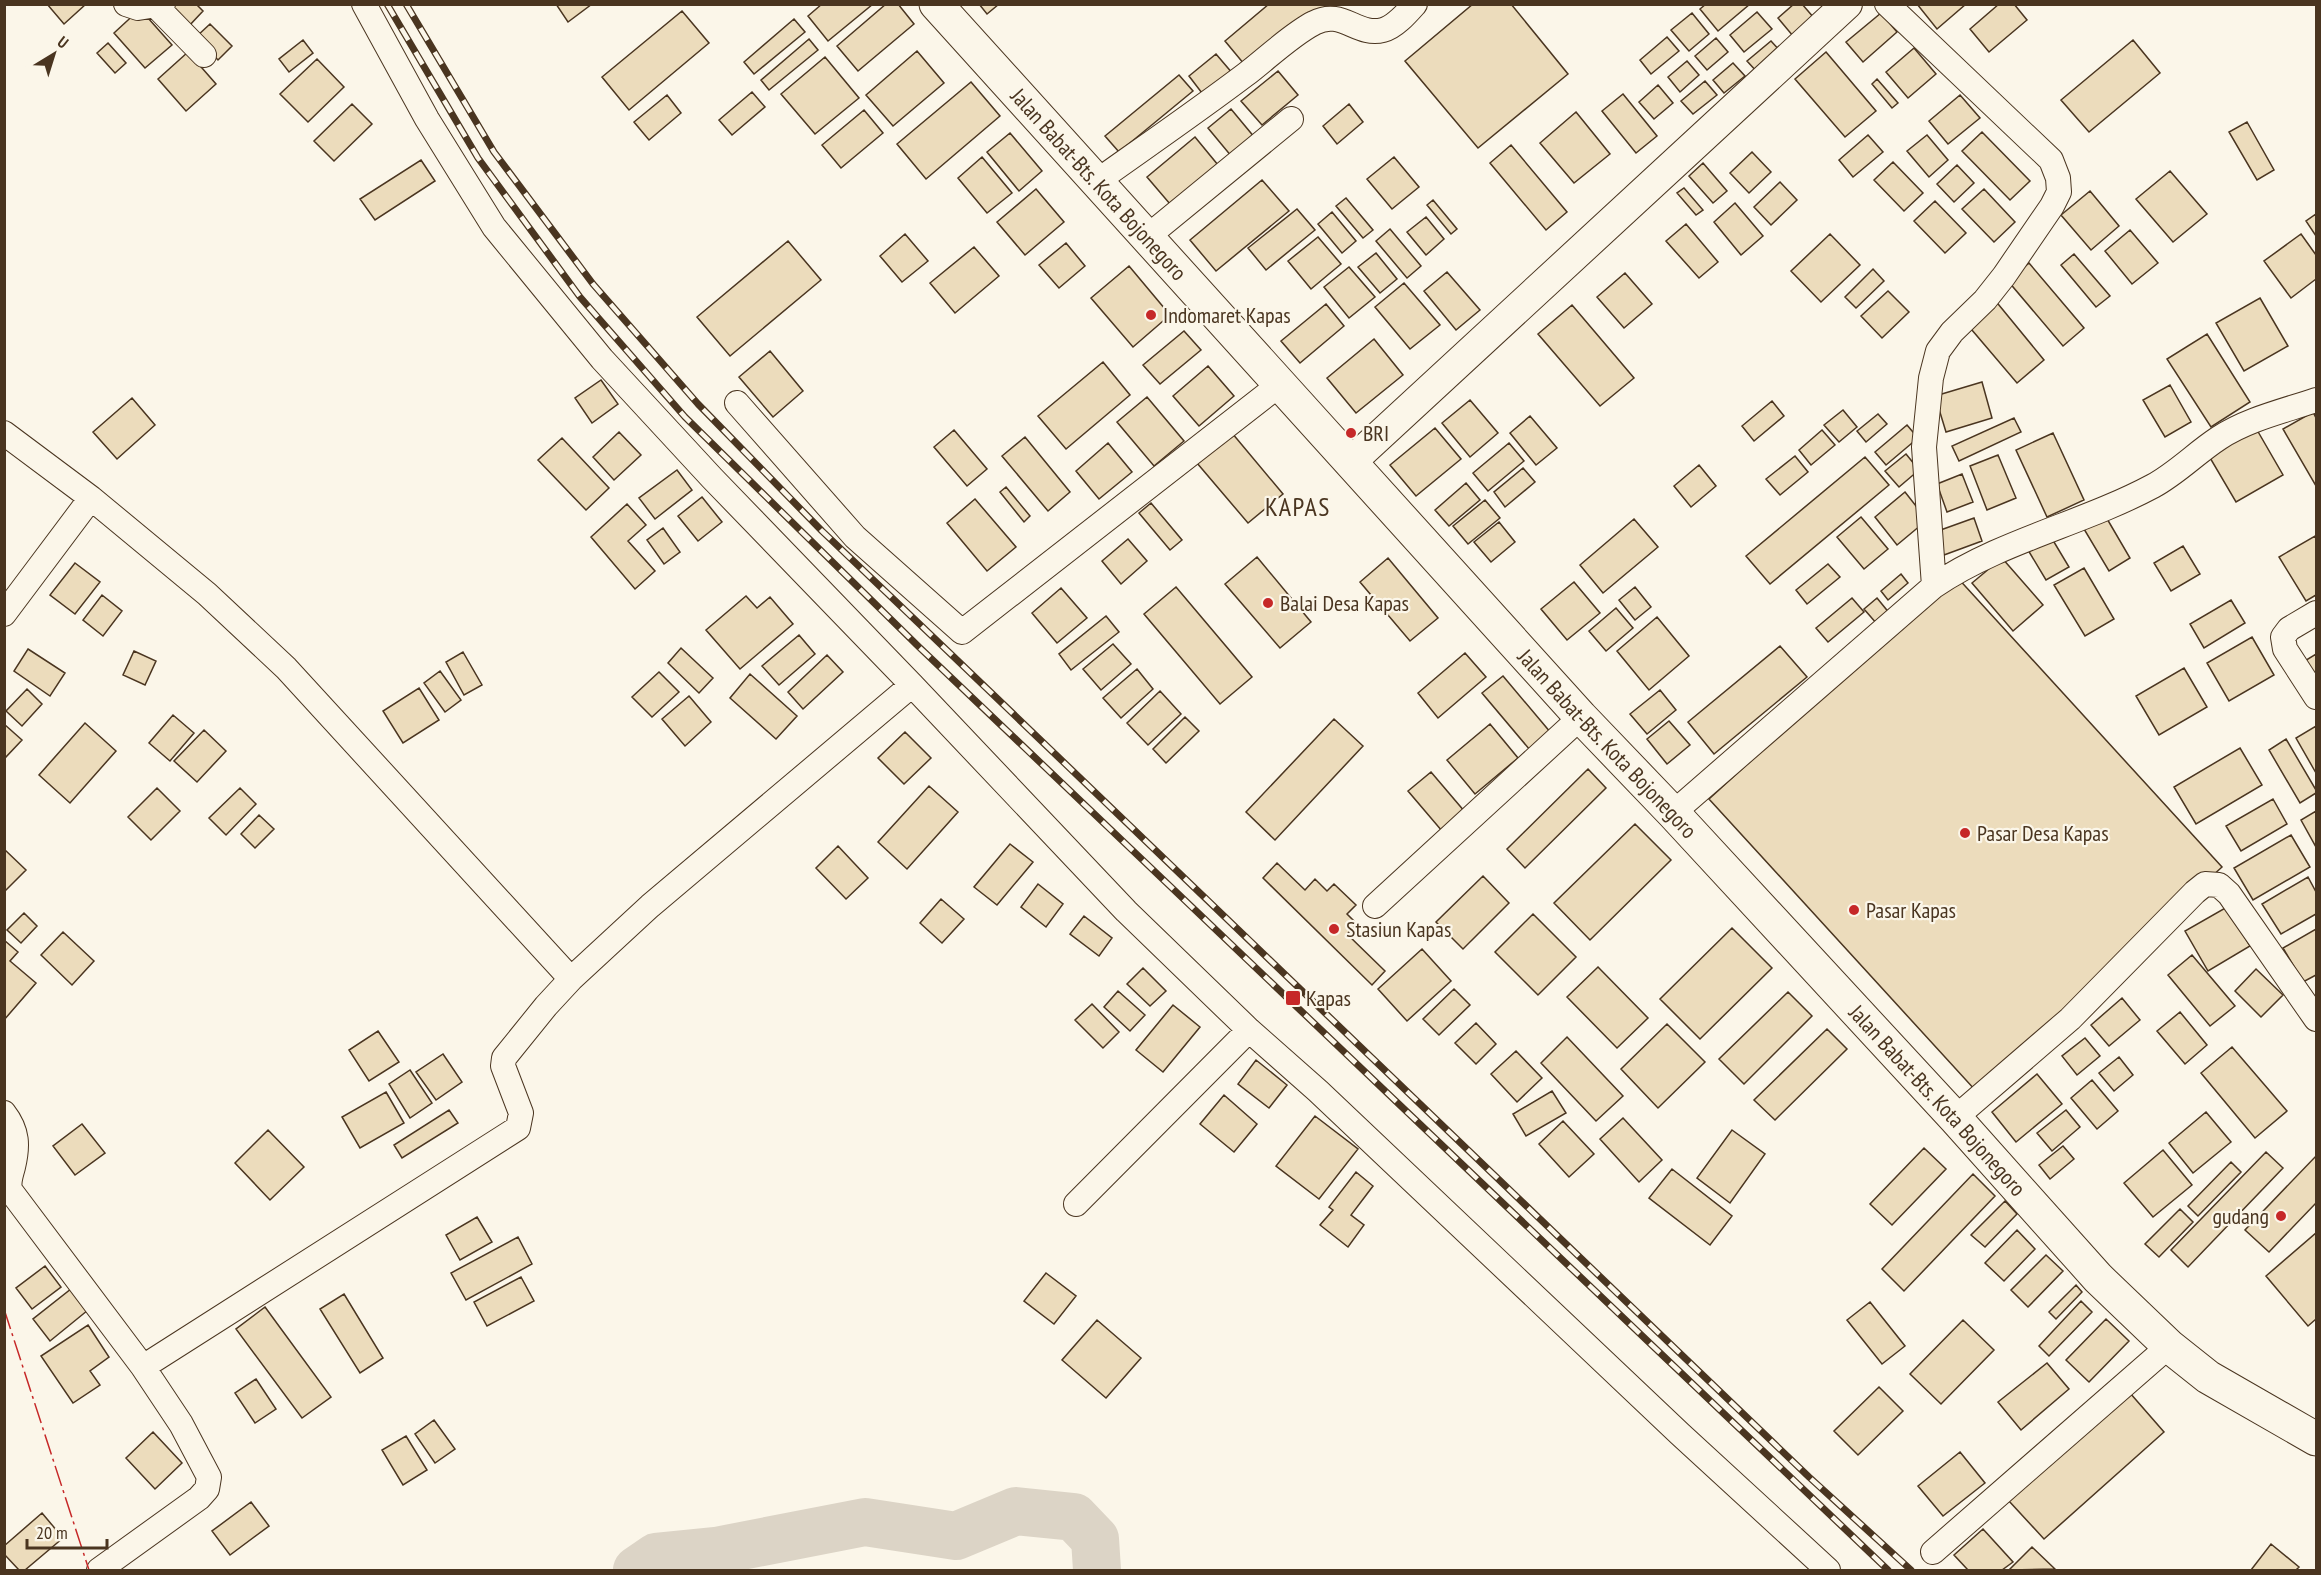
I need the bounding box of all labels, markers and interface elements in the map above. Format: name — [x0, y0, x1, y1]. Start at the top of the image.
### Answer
north arrow — [24, 24, 84, 84]
text: U — [54, 32, 73, 53]
street label: Jalan Babat-Bts. Kota Bojonegoro — [1004, 82, 1193, 286]
place label: Indomaret Kapas — [1163, 301, 1291, 329]
marker: Indomaret Kapas — [1144, 308, 1158, 322]
place label: BRI — [1363, 419, 1389, 447]
marker: BRI — [1344, 426, 1358, 440]
district label: KAPAS — [1265, 490, 1331, 523]
place label: Balai Desa Kapas — [1280, 589, 1409, 617]
marker: Balai Desa Kapas — [1261, 596, 1275, 610]
street label: Jalan Babat-Bts. Kota Bojonegoro — [1512, 642, 1703, 844]
place label: Pasar Desa Kapas — [1977, 819, 2109, 847]
marker: Pasar Desa Kapas — [1958, 826, 1972, 840]
place label: Pasar Kapas — [1866, 896, 1956, 924]
marker: Pasar Kapas — [1847, 903, 1861, 917]
place label: Stasiun Kapas — [1346, 915, 1451, 943]
marker: Stasiun Kapas — [1327, 922, 1341, 936]
place label: Kapas — [1306, 984, 1351, 1012]
marker: Kapas — [1284, 989, 1302, 1007]
street label: Jalan Babat-Bts. Kota Bojonegoro — [1843, 998, 2032, 1202]
place label: gudang — [2212, 1202, 2269, 1230]
marker: gudang — [2274, 1209, 2288, 1223]
scale bar — [27, 1512, 106, 1550]
text: 20 m — [36, 1521, 68, 1544]

